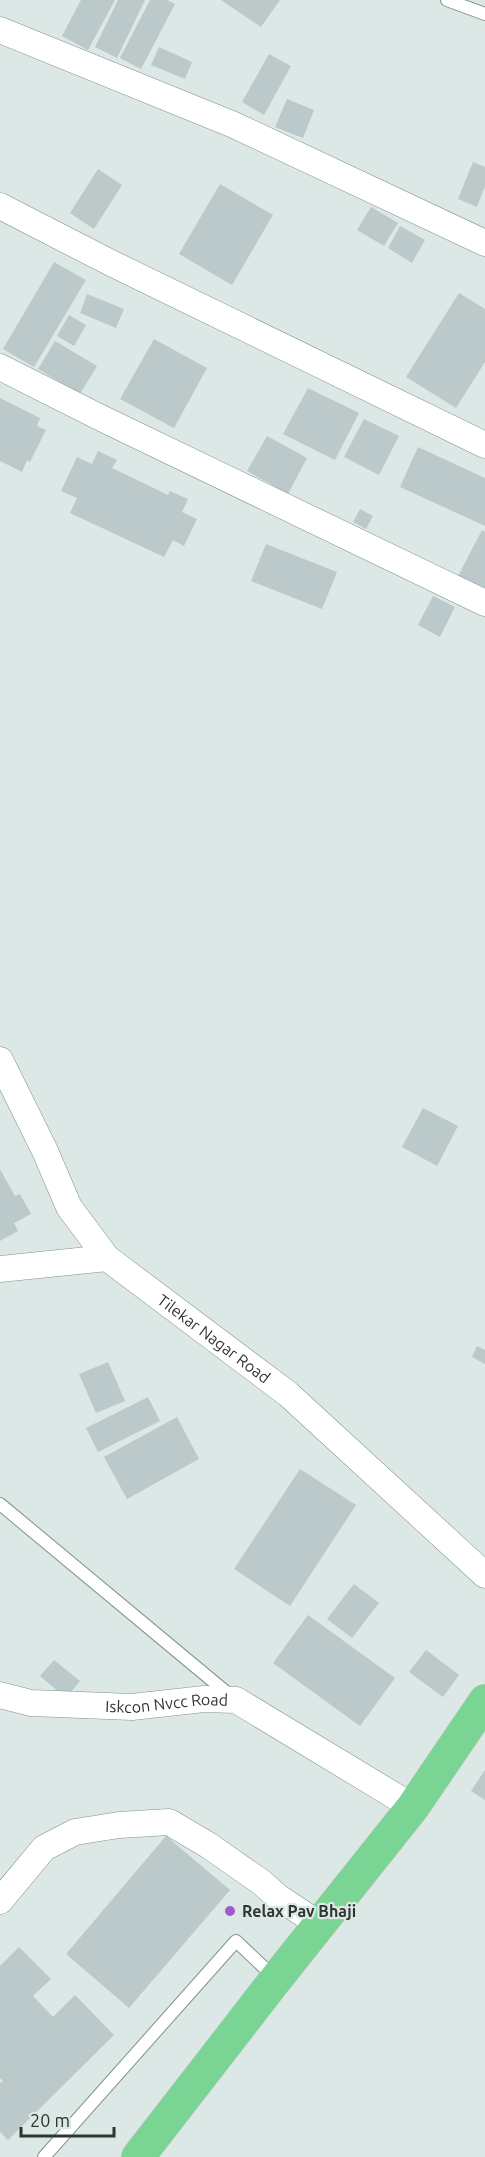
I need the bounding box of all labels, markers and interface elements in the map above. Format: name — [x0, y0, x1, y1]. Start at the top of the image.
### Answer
street label: Tilekar Nagar Road — [154, 1290, 274, 1387]
street label: Iskcon Nvcc Road — [105, 1690, 228, 1716]
place label: Relax Pav Bhaji — [242, 1902, 356, 1920]
marker: Relax Pav Bhaji — [223, 1904, 237, 1918]
scale bar — [21, 2100, 114, 2138]
text: 20 m — [30, 2110, 70, 2130]

